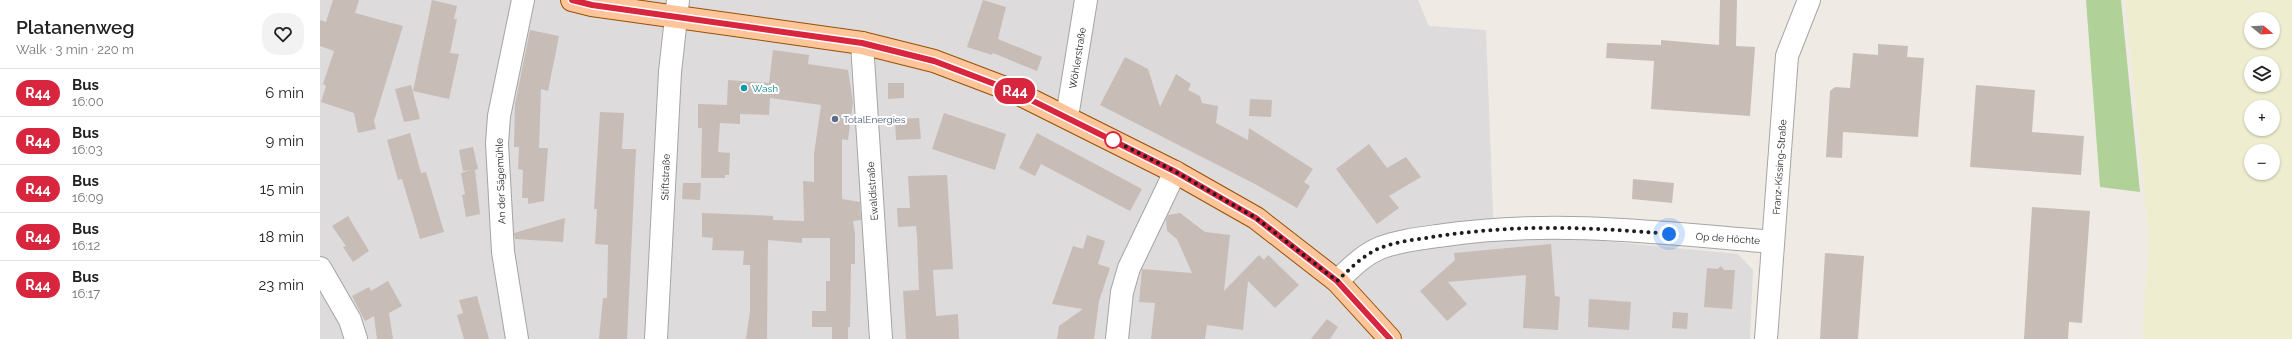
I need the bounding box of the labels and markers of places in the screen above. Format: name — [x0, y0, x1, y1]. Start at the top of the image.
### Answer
marker: Wash — [739, 83, 749, 93]
place label: Wash — [752, 83, 778, 94]
marker: TotalEnergies — [830, 114, 840, 124]
place label: TotalEnergies — [843, 114, 906, 125]
unlabelled marker — [1104, 131, 1122, 149]

